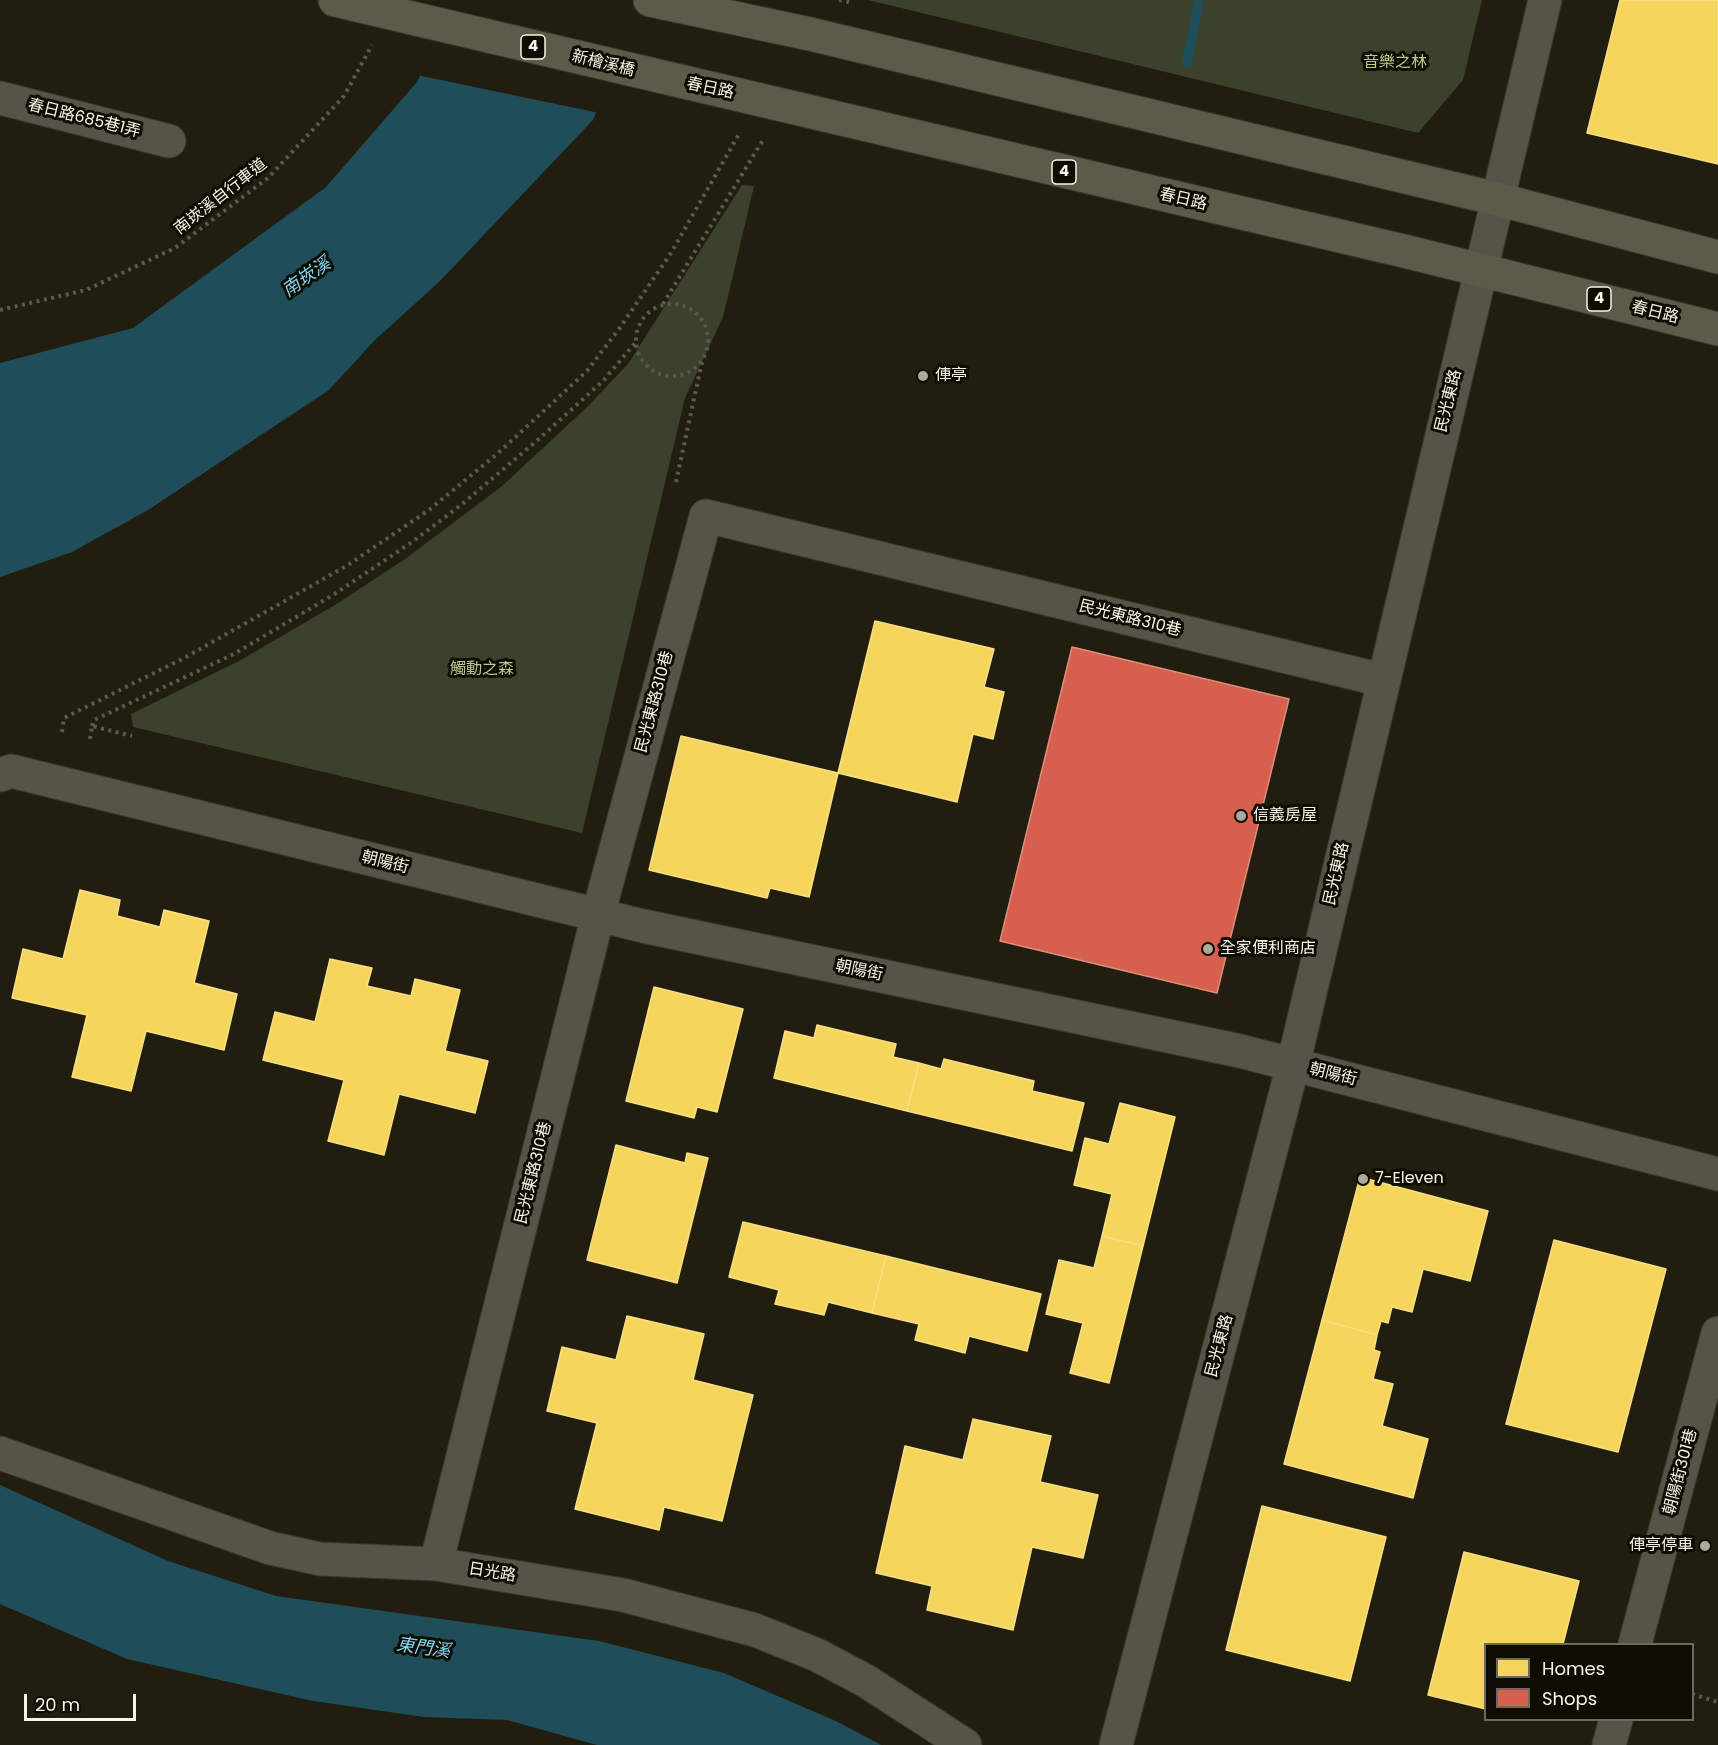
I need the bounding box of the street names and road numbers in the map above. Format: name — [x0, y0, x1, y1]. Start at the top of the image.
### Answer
road number: 4 — [521, 35, 545, 59]
street label: 新檜溪橋 — [570, 47, 636, 81]
street label: 春日路 — [685, 75, 735, 103]
street label: 春日路685巷1弄 — [26, 96, 142, 142]
street label: 南崁溪自行車道 — [171, 155, 271, 239]
road number: 4 — [1052, 160, 1076, 184]
street label: 春日路 — [1157, 185, 1209, 215]
road number: 4 — [1587, 287, 1611, 311]
street label: 春日路 — [1629, 298, 1681, 328]
street label: 民光東路 — [1432, 368, 1466, 434]
street label: 民光東路310巷 — [1077, 597, 1183, 641]
street label: 民光東路310巷 — [632, 649, 678, 755]
street label: 民光東路 — [1320, 841, 1354, 907]
street label: 朝陽街 — [359, 848, 411, 878]
street label: 朝陽街 — [834, 957, 884, 985]
street label: 朝陽街 — [1307, 1060, 1359, 1090]
street label: 民光東路310巷 — [512, 1120, 556, 1226]
street label: 民光東路 — [1202, 1313, 1238, 1379]
street label: 朝陽街301巷 — [1660, 1427, 1702, 1517]
street label: 日光路 — [467, 1560, 517, 1586]

